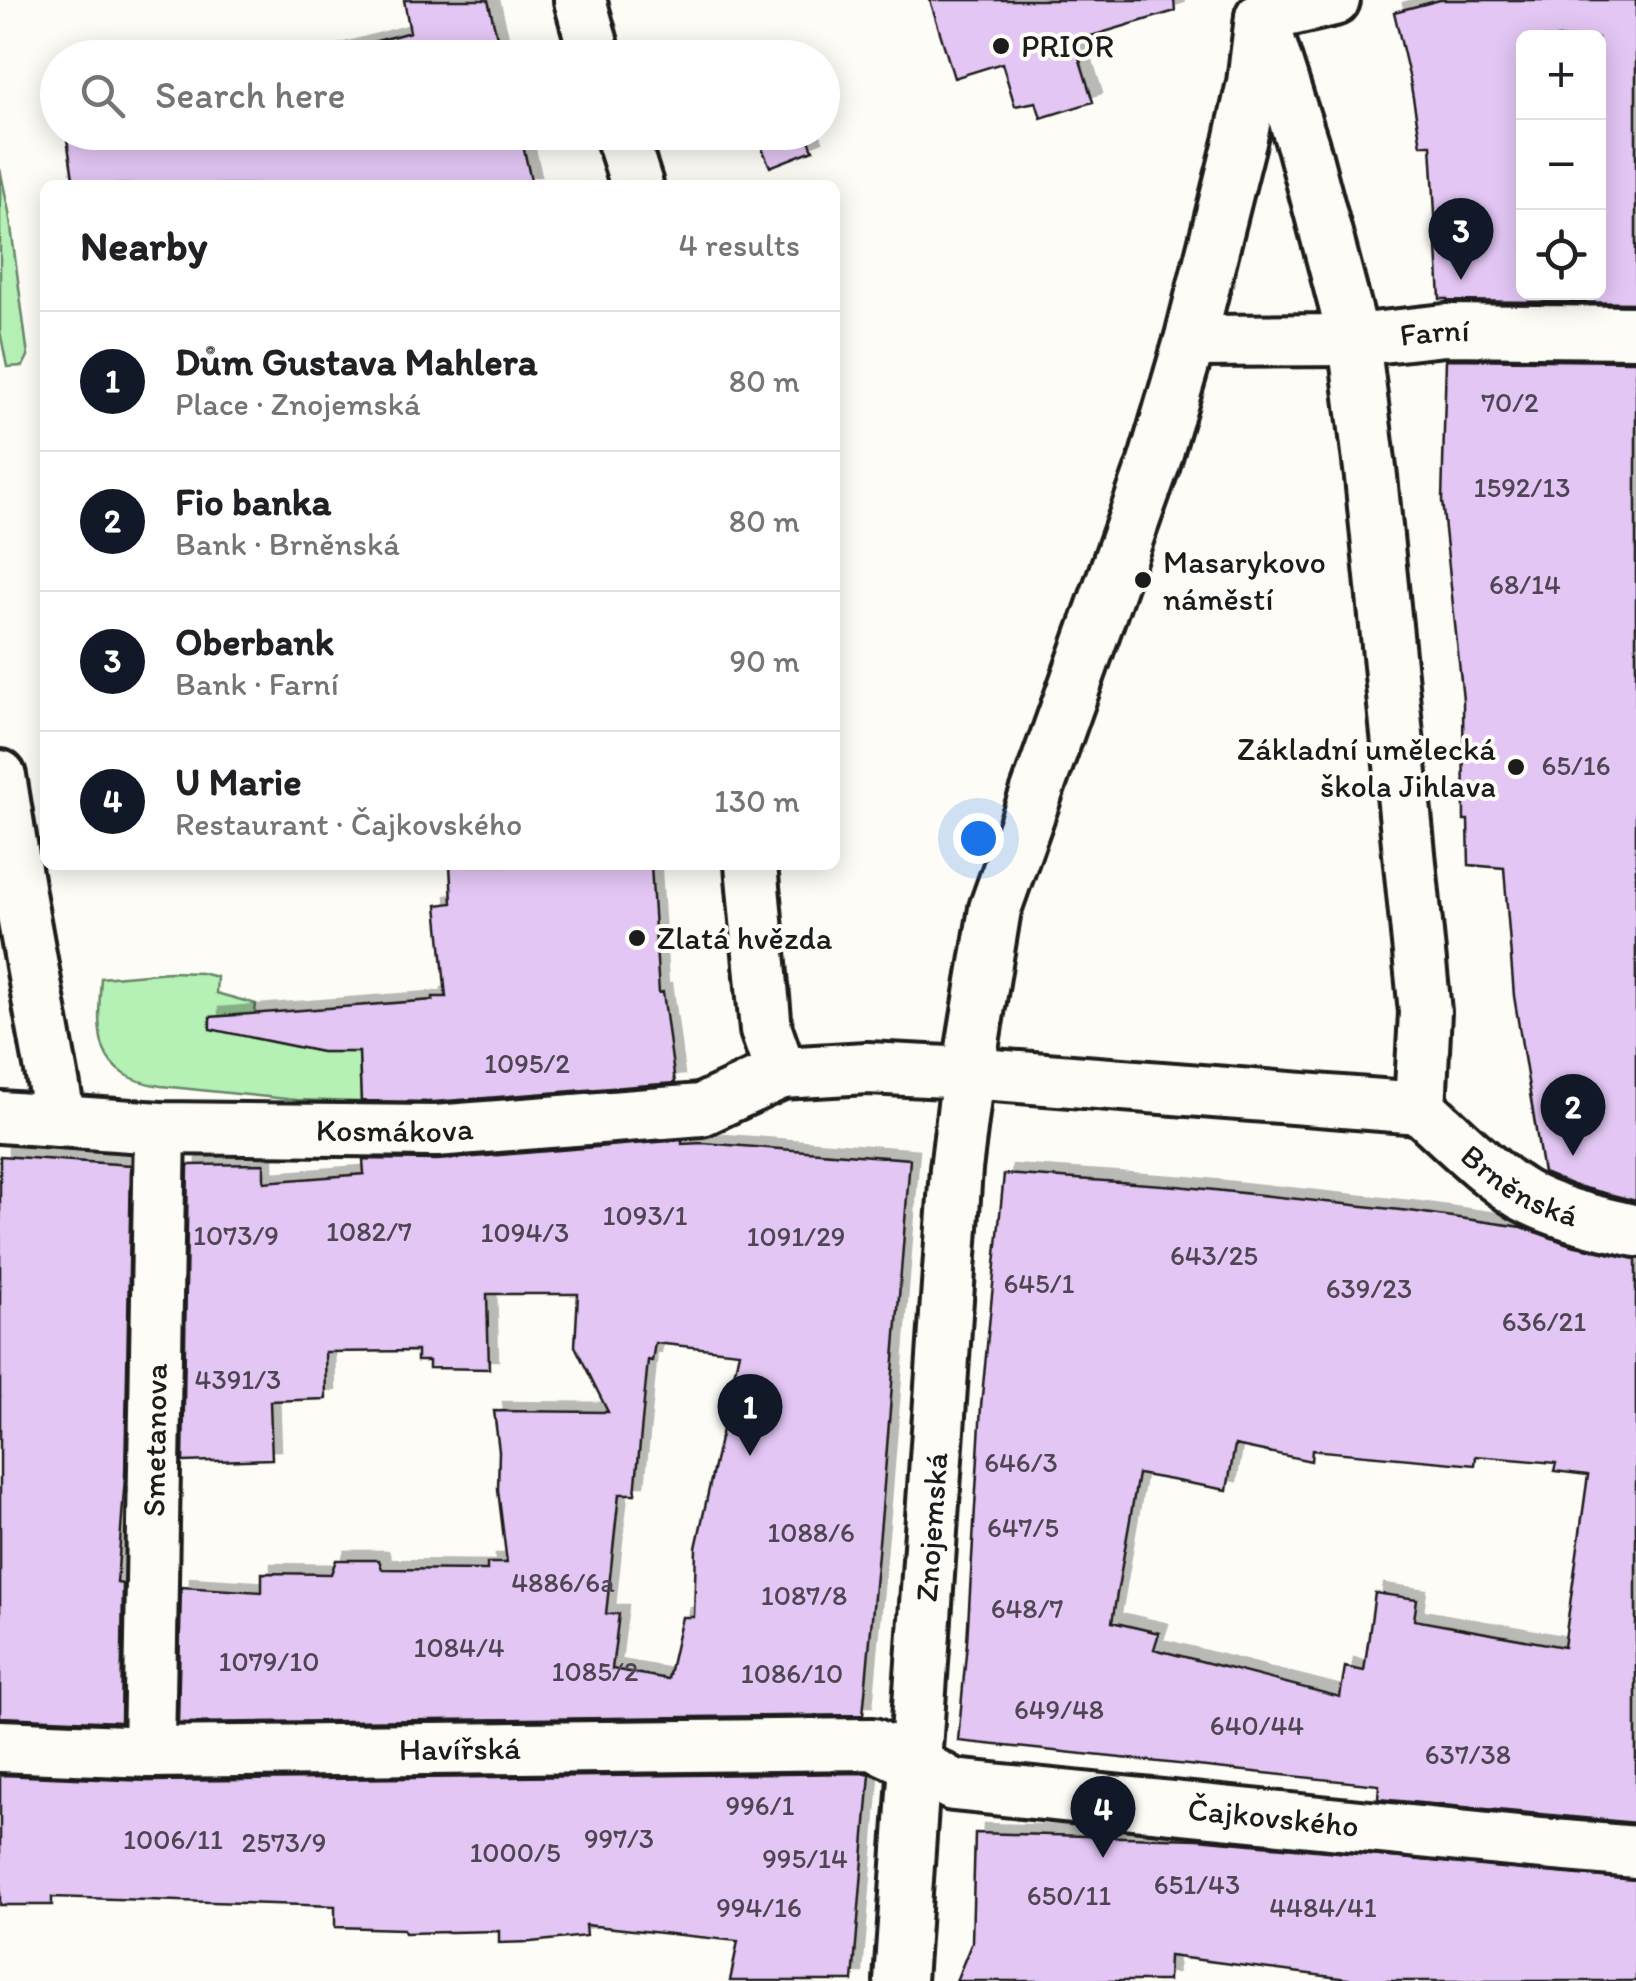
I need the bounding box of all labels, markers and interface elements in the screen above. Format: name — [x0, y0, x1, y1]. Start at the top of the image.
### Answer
place label: PRIOR — [1021, 27, 1114, 65]
map controls — [1516, 30, 1606, 300]
button: + — [1516, 30, 1606, 120]
marker: PRIOR — [990, 35, 1012, 57]
search box — [40, 40, 840, 150]
icon: search — [75, 68, 130, 123]
text: Search here — [155, 72, 346, 118]
button: − — [1516, 120, 1606, 210]
pin: 3 — [1428, 198, 1494, 280]
button: locate — [1516, 210, 1606, 300]
text: Nearby — [80, 220, 207, 271]
text: 4 results — [679, 226, 800, 264]
street label: Farní — [1398, 311, 1470, 354]
text: Dům Gustava Mahlera — [175, 339, 537, 385]
text: 1 — [105, 362, 120, 400]
text: 80 m — [729, 362, 800, 400]
text: Place · Znojemská — [175, 385, 421, 423]
house number: 70/2 — [1481, 385, 1539, 419]
house number: 1592/13 — [1473, 470, 1571, 504]
text: Fio banka — [175, 479, 331, 525]
text: 2 — [104, 502, 121, 540]
text: 80 m — [729, 502, 800, 540]
text: Bank · Brněnská — [175, 525, 400, 563]
place label: Masarykovo náměstí — [1163, 543, 1326, 618]
house number: 68/14 — [1489, 567, 1561, 601]
marker: Masarykovo náměstí — [1132, 569, 1154, 591]
text: Oberbank — [175, 619, 334, 665]
text: 3 — [104, 642, 121, 680]
text: 90 m — [729, 642, 800, 680]
text: Bank · Farní — [175, 665, 339, 703]
place label: Základní umělecká škola Jihlava — [1237, 730, 1496, 805]
house number: 65/16 — [1541, 748, 1611, 782]
marker: Základní umělecká škola Jihlava — [1505, 756, 1527, 778]
text: U Marie — [175, 759, 302, 805]
text: 4 — [103, 782, 122, 820]
text: 130 m — [714, 782, 800, 820]
text: Restaurant · Čajkovského — [175, 805, 522, 843]
your location — [953, 813, 1004, 864]
place label: Zlatá hvězda — [657, 919, 833, 957]
marker: Zlatá hvězda — [626, 927, 648, 949]
house number: 1095/2 — [484, 1046, 570, 1080]
pin: 2 — [1540, 1074, 1606, 1156]
street label: Kosmákova — [316, 1109, 475, 1150]
street label: Brněnská — [1453, 1136, 1583, 1235]
house number: 1093/1 — [603, 1198, 687, 1232]
house number: 1082/7 — [326, 1214, 412, 1248]
house number: 1094/3 — [481, 1215, 569, 1249]
house number: 1073/9 — [193, 1218, 279, 1252]
house number: 1091/29 — [746, 1219, 846, 1253]
house number: 643/25 — [1170, 1238, 1258, 1272]
house number: 645/1 — [1003, 1266, 1075, 1300]
house number: 639/23 — [1326, 1271, 1412, 1305]
house number: 636/21 — [1502, 1304, 1586, 1338]
house number: 4391/3 — [195, 1362, 281, 1396]
street label: Smetanova — [134, 1363, 175, 1517]
pin: 1 — [718, 1374, 782, 1456]
house number: 646/3 — [984, 1445, 1058, 1479]
street label: Znojemská — [907, 1451, 955, 1603]
house number: 647/5 — [987, 1510, 1059, 1544]
house number: 1088/6 — [767, 1515, 855, 1549]
house number: 4886/6a — [511, 1565, 615, 1599]
house number: 1087/8 — [761, 1578, 847, 1612]
house number: 648/7 — [991, 1591, 1063, 1625]
house number: 1084/4 — [413, 1630, 505, 1664]
house number: 1079/10 — [219, 1644, 319, 1678]
house number: 1085/2 — [552, 1654, 639, 1688]
house number: 1086/10 — [741, 1656, 843, 1690]
house number: 649/48 — [1014, 1692, 1104, 1726]
house number: 640/44 — [1210, 1708, 1304, 1742]
street label: Havířská — [399, 1729, 521, 1768]
house number: 637/38 — [1425, 1737, 1511, 1771]
pin: 4 — [1070, 1776, 1136, 1858]
house number: 996/1 — [726, 1788, 794, 1822]
street label: Čajkovského — [1186, 1790, 1361, 1845]
house number: 997/3 — [584, 1821, 654, 1855]
house number: 1006/11 — [123, 1822, 223, 1856]
house number: 2573/9 — [241, 1825, 327, 1859]
house number: 1000/5 — [469, 1835, 561, 1869]
house number: 995/14 — [762, 1841, 848, 1875]
house number: 651/43 — [1154, 1867, 1240, 1901]
house number: 650/11 — [1027, 1878, 1111, 1912]
house number: 994/16 — [716, 1890, 802, 1924]
house number: 4484/41 — [1269, 1890, 1377, 1924]

